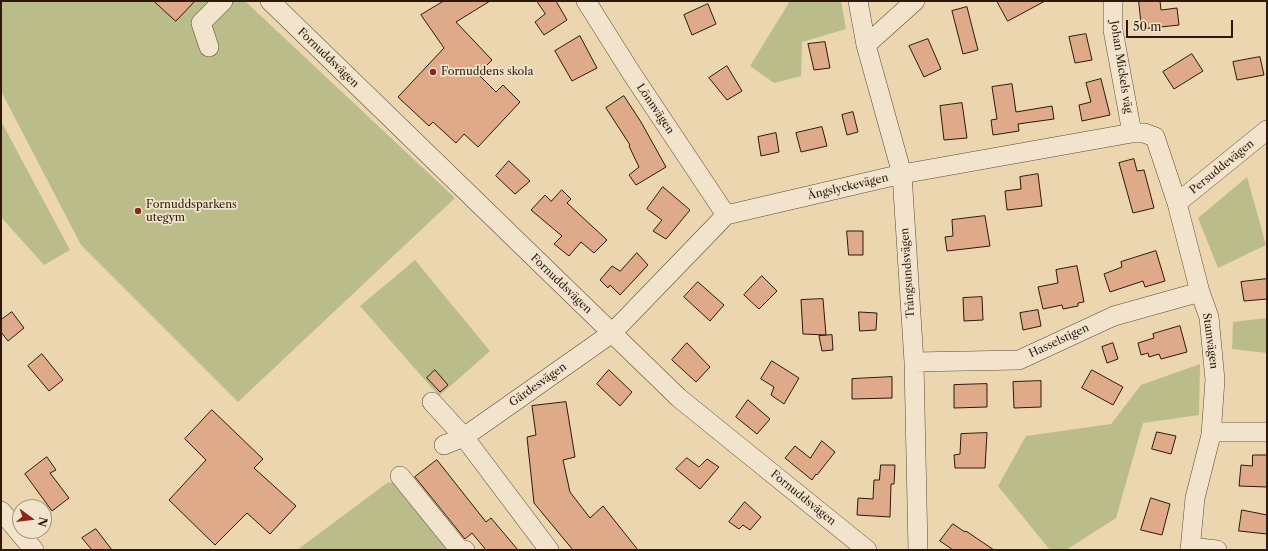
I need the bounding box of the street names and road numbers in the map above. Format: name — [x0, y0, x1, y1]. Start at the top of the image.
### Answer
street label: Johan Mickels väg — [1107, 20, 1135, 114]
street label: Fornuddsvägen — [295, 25, 361, 91]
street label: Lönnvägen — [633, 81, 677, 137]
street label: Persuddevägen — [1187, 137, 1257, 197]
street label: Ängslyckevägen — [806, 171, 890, 203]
street label: Trångsundsvägen — [898, 227, 918, 319]
street label: Fornuddsvägen — [528, 251, 594, 317]
street label: Stamvägen — [1200, 312, 1220, 370]
street label: Hasselstigen — [1027, 321, 1091, 361]
street label: Gärdesvägen — [507, 360, 569, 410]
street label: Fornuddsvägen — [768, 468, 838, 528]

